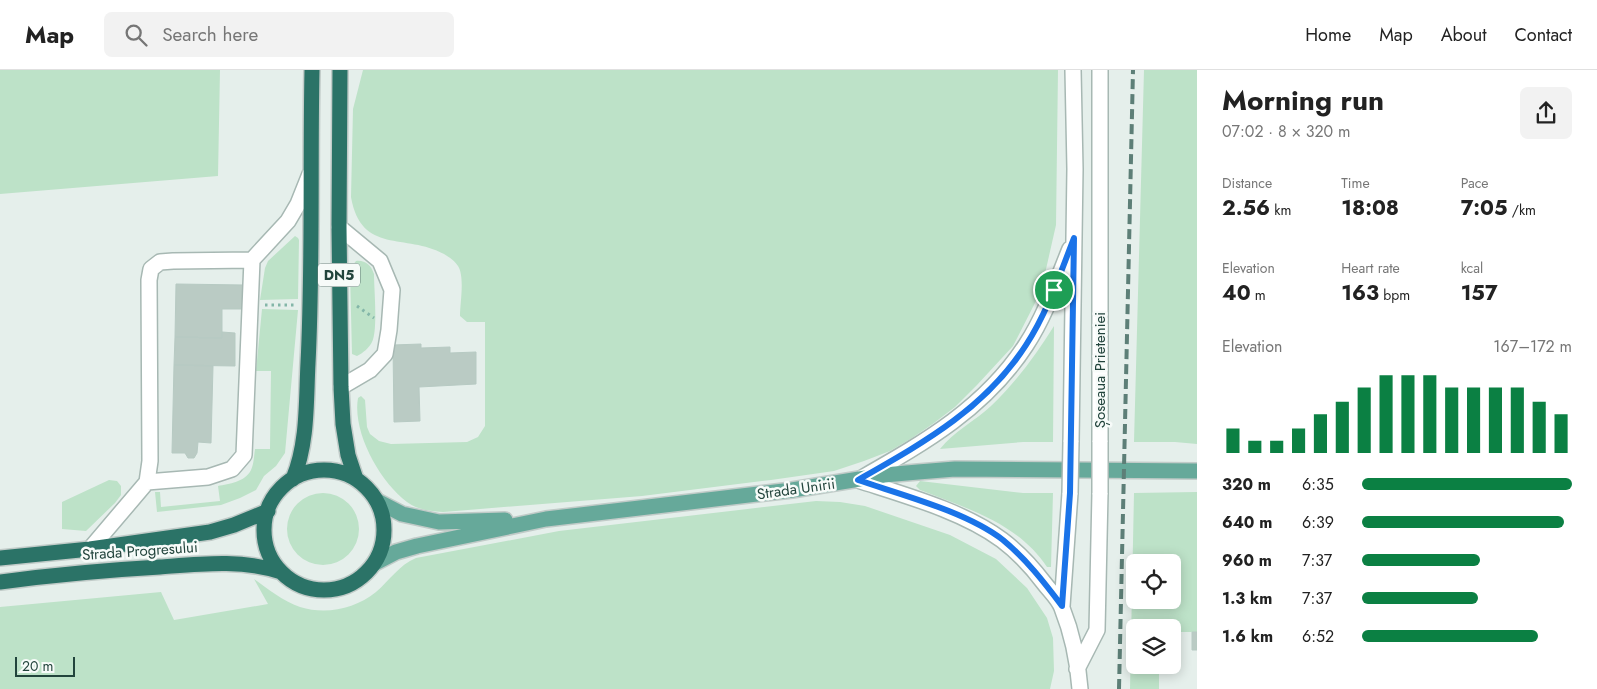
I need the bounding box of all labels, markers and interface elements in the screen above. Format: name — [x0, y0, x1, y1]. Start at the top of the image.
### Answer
search box — [104, 12, 454, 57]
text: Map — [25, 17, 74, 52]
icon: search — [122, 21, 150, 49]
text: Search here — [162, 21, 258, 48]
text: Home — [1305, 22, 1351, 48]
text: Map — [1379, 22, 1413, 48]
text: About — [1441, 22, 1486, 48]
text: Contact — [1514, 22, 1572, 48]
text: Morning run — [1222, 80, 1384, 121]
button: share — [1520, 87, 1572, 139]
text: 07:02 · 8 × 320 m — [1222, 120, 1351, 143]
text: Distance — [1222, 173, 1272, 193]
text: Time — [1341, 173, 1370, 193]
text: Pace — [1461, 173, 1489, 193]
text: 2.56 — [1222, 193, 1270, 223]
text: 18:08 — [1341, 193, 1399, 223]
text: 7:05 — [1461, 193, 1508, 223]
text: km — [1270, 200, 1291, 220]
text: /km — [1508, 200, 1536, 220]
text: Elevation — [1222, 258, 1275, 278]
text: Heart rate — [1341, 258, 1400, 278]
text: kcal — [1461, 258, 1483, 278]
road number: DN5 — [318, 264, 360, 286]
pin — [1033, 269, 1075, 311]
icon: arrive — [1040, 276, 1068, 304]
text: 40 — [1222, 278, 1251, 308]
text: 163 — [1341, 278, 1379, 308]
text: 157 — [1461, 278, 1498, 308]
text: m — [1251, 285, 1266, 305]
text: bpm — [1379, 285, 1410, 305]
street label: Șoseaua Prieteniei — [1089, 312, 1111, 428]
text: Elevation — [1222, 335, 1282, 358]
text: 167–172 m — [1493, 335, 1572, 358]
street label: Strada Unirii — [756, 473, 836, 505]
text: 320 m — [1222, 473, 1271, 496]
text: 6:35 — [1302, 473, 1334, 496]
text: 640 m — [1222, 511, 1272, 534]
text: 6:39 — [1302, 511, 1334, 534]
street label: Strada Progresului — [81, 536, 199, 566]
text: 960 m — [1222, 549, 1272, 572]
text: 7:37 — [1302, 549, 1332, 572]
map controls — [1126, 554, 1181, 674]
button: locate — [1126, 554, 1181, 609]
text: 1.3 km — [1222, 587, 1272, 610]
text: 7:37 — [1302, 587, 1332, 610]
button: layers — [1126, 619, 1181, 674]
text: 1.6 km — [1222, 625, 1273, 648]
text: 6:52 — [1302, 625, 1334, 648]
scale bar — [15, 654, 75, 677]
text: 20 m — [22, 656, 54, 676]

